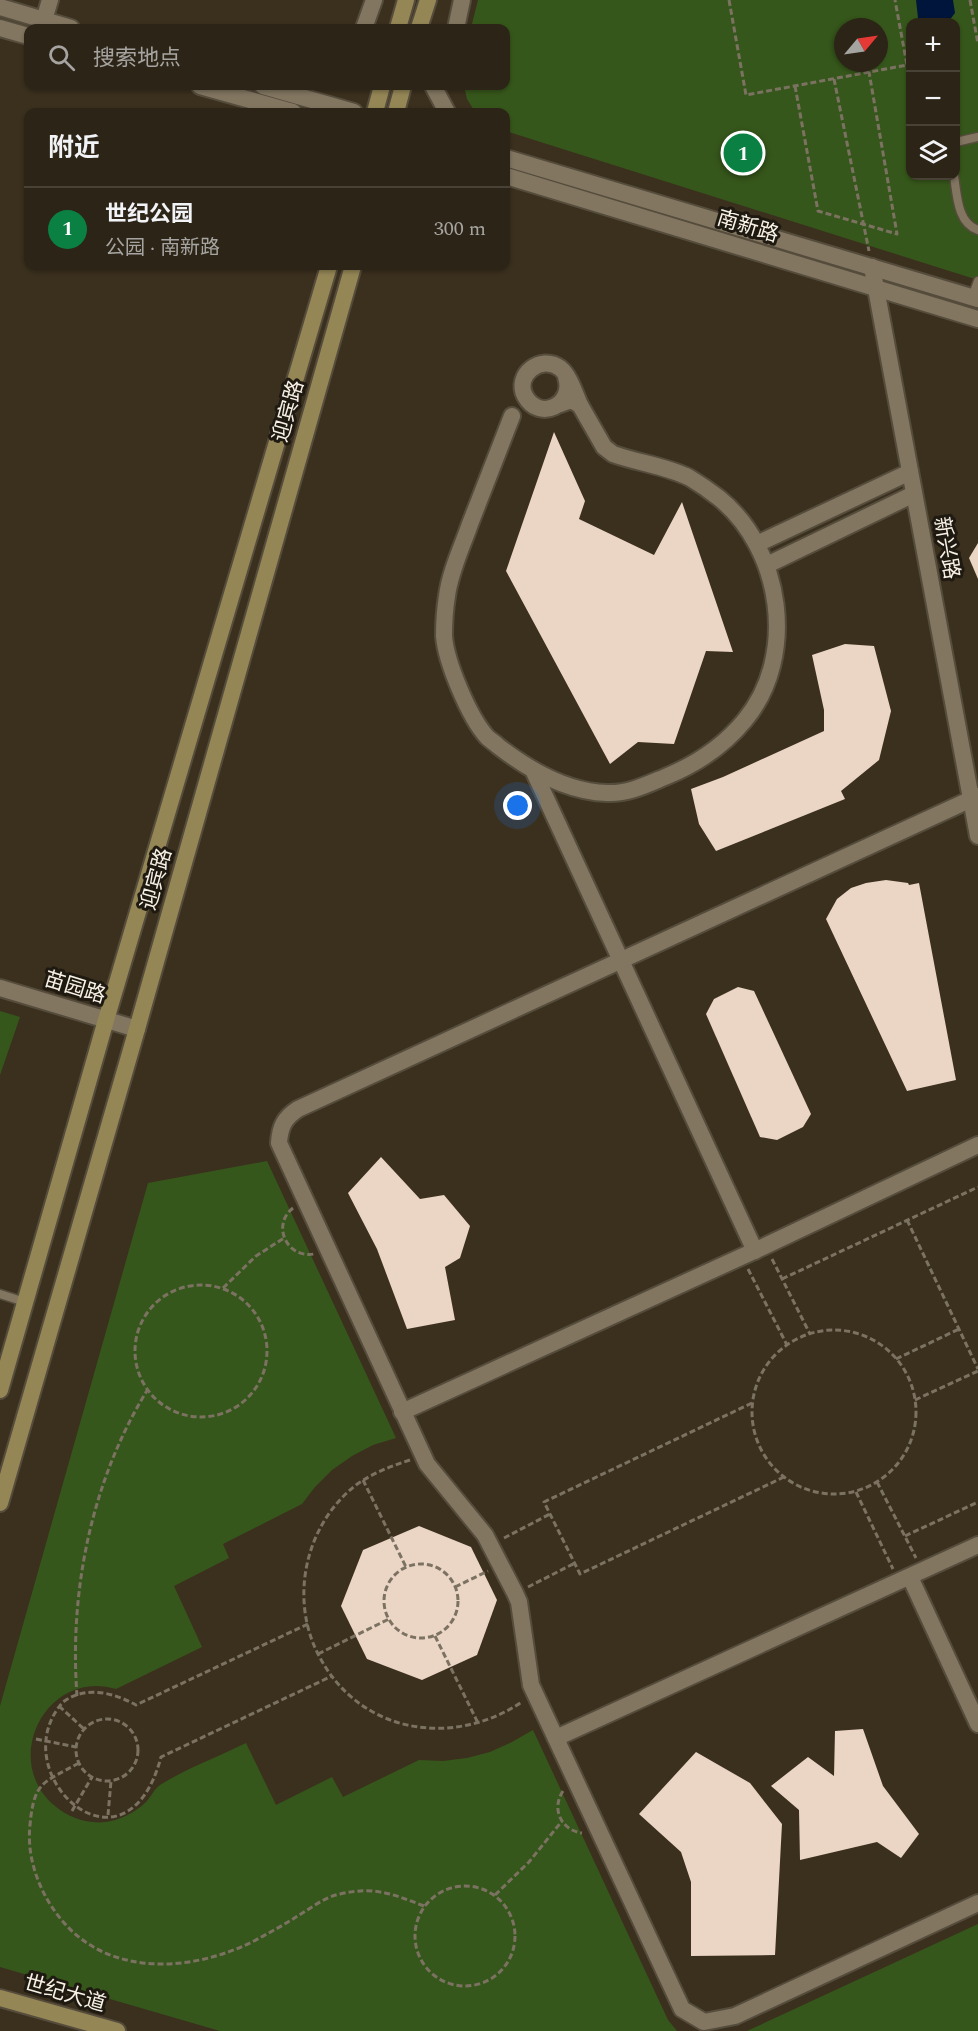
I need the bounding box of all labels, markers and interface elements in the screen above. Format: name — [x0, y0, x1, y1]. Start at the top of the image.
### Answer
north arrow — [834, 18, 888, 72]
map controls — [906, 18, 960, 180]
button: + — [906, 18, 960, 72]
search box — [24, 24, 510, 90]
icon: search — [45, 41, 78, 74]
text: 搜索地点 — [93, 42, 181, 75]
button: − — [906, 72, 960, 126]
button: layers — [906, 126, 960, 180]
text: 附近 — [48, 128, 100, 168]
pin: 1 — [724, 130, 762, 176]
text: 世纪公园 — [105, 198, 193, 231]
street label: 南新路 — [713, 202, 783, 251]
text: 1 — [62, 214, 73, 244]
text: 300 m — [434, 214, 486, 244]
text: 公园 · 南新路 — [105, 233, 220, 263]
street label: 迎宾路 — [265, 377, 313, 446]
street label: 新兴路 — [925, 514, 967, 582]
your location — [503, 791, 532, 820]
street label: 迎宾路 — [133, 845, 181, 914]
street label: 苗园路 — [40, 963, 110, 1012]
street label: 世纪大道 — [20, 1967, 110, 2021]

